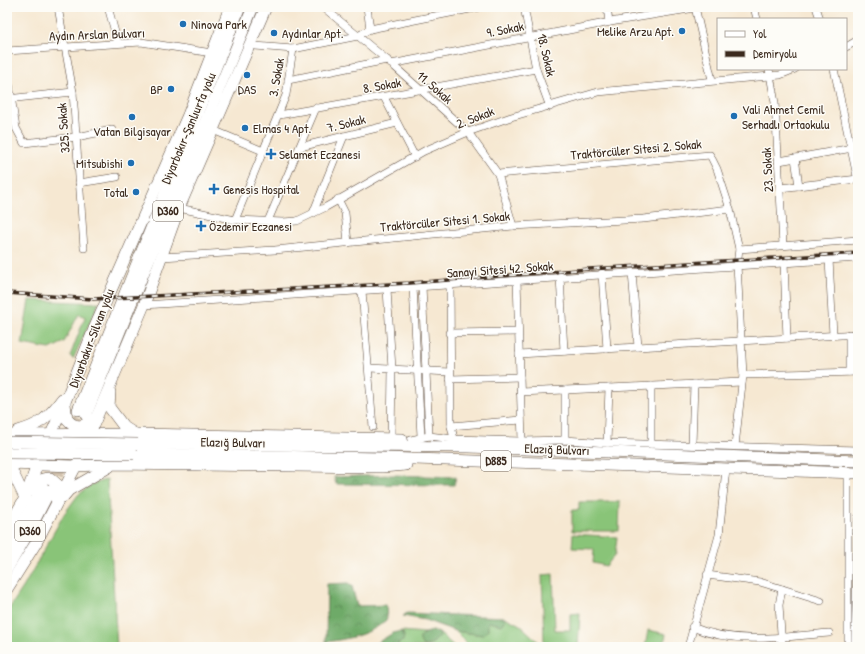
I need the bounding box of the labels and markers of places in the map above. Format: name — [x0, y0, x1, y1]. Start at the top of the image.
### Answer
place label: Ninova Park — [191, 15, 248, 33]
marker: Ninova Park — [178, 19, 188, 29]
place label: Melike Arzu Apt. — [597, 22, 674, 40]
place label: Aydınlar Apt. — [282, 24, 344, 42]
marker: Melike Arzu Apt. — [677, 26, 687, 36]
marker: Aydınlar Apt. — [269, 28, 279, 38]
marker: DAS — [242, 70, 252, 80]
place label: BP — [150, 80, 163, 98]
place label: DAS — [238, 80, 256, 98]
marker: BP — [166, 84, 176, 94]
place label: Vali Ahmet Cemil Serhadlı Ortaokulu — [742, 100, 829, 133]
marker: Vali Ahmet Cemil Serhadlı Ortaokulu — [729, 111, 739, 121]
marker: Vatan Bilgisayar — [127, 112, 137, 122]
place label: Elmas 4 Apt. — [253, 119, 311, 137]
place label: Vatan Bilgisayar — [93, 122, 171, 140]
marker: Elmas 4 Apt. — [240, 123, 250, 133]
place label: Selamet Eczanesi — [279, 145, 361, 163]
marker: Selamet Eczanesi — [266, 149, 276, 159]
place label: Mitsubishi — [76, 154, 123, 172]
marker: Mitsubishi — [126, 158, 136, 168]
place label: Genesis Hospital — [223, 180, 300, 198]
place label: Total — [104, 183, 129, 201]
marker: Genesis Hospital — [208, 183, 220, 195]
marker: Total — [131, 187, 141, 197]
place label: Özdemir Eczanesi — [209, 217, 292, 235]
marker: Özdemir Eczanesi — [196, 221, 206, 231]

